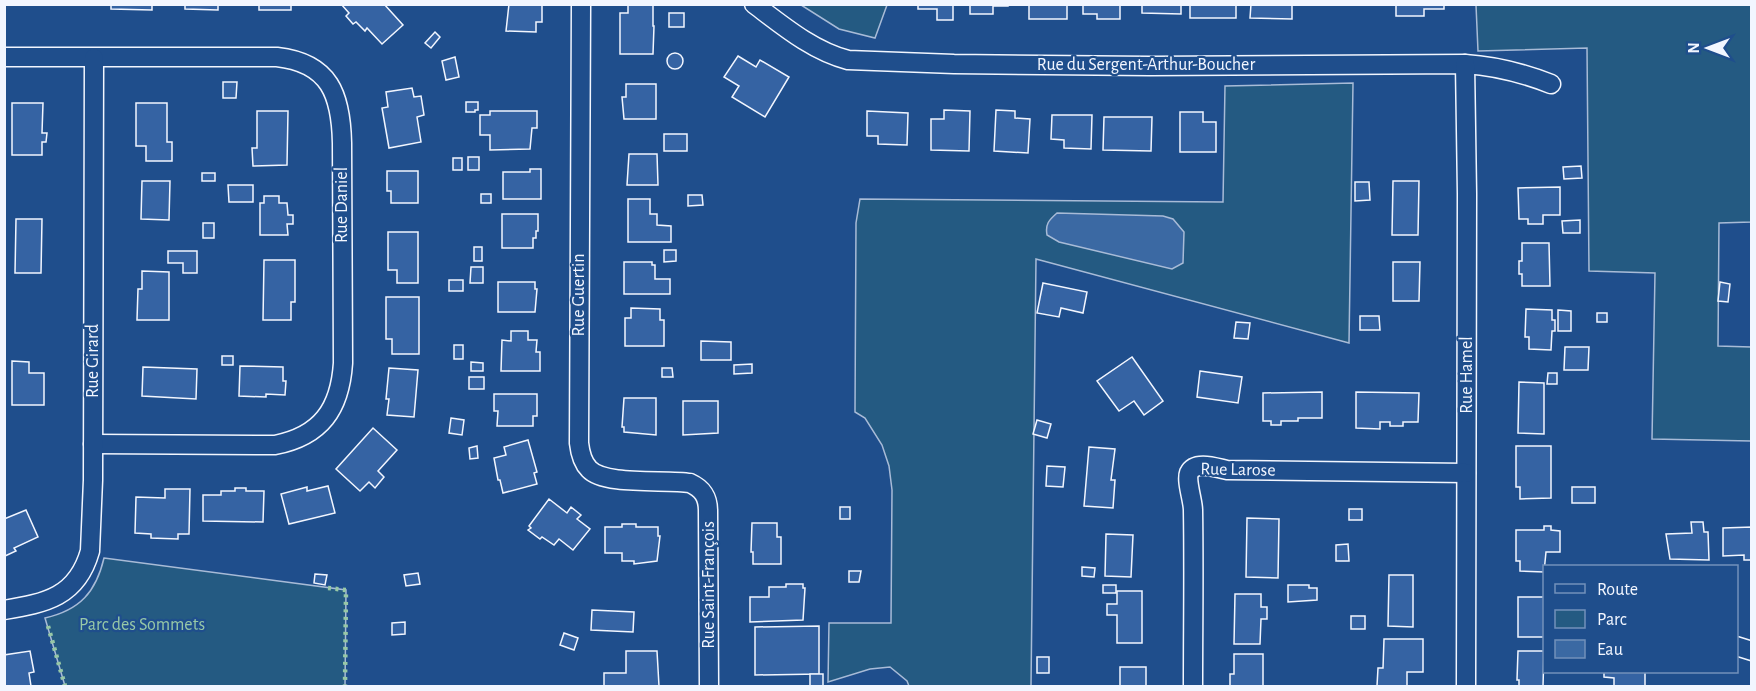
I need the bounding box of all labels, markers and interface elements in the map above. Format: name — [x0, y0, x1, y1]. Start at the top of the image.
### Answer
north arrow — [1678, 18, 1738, 78]
text: N — [1686, 42, 1702, 54]
street label: Rue du Sergent-Arthur-Boucher — [1037, 56, 1255, 74]
street label: Rue Daniel — [333, 167, 351, 243]
street label: Rue Guertin — [570, 253, 588, 337]
street label: Rue Girard — [84, 324, 102, 398]
street label: Rue Hamel — [1458, 336, 1476, 414]
street label: Rue Larose — [1200, 460, 1276, 480]
street label: Rue Saint-François — [700, 521, 718, 649]
legend — [1543, 565, 1738, 673]
text: Route — [1597, 581, 1638, 599]
text: Parc — [1597, 611, 1627, 629]
park label: Parc des Sommets — [79, 616, 205, 634]
text: Eau — [1597, 641, 1623, 659]

